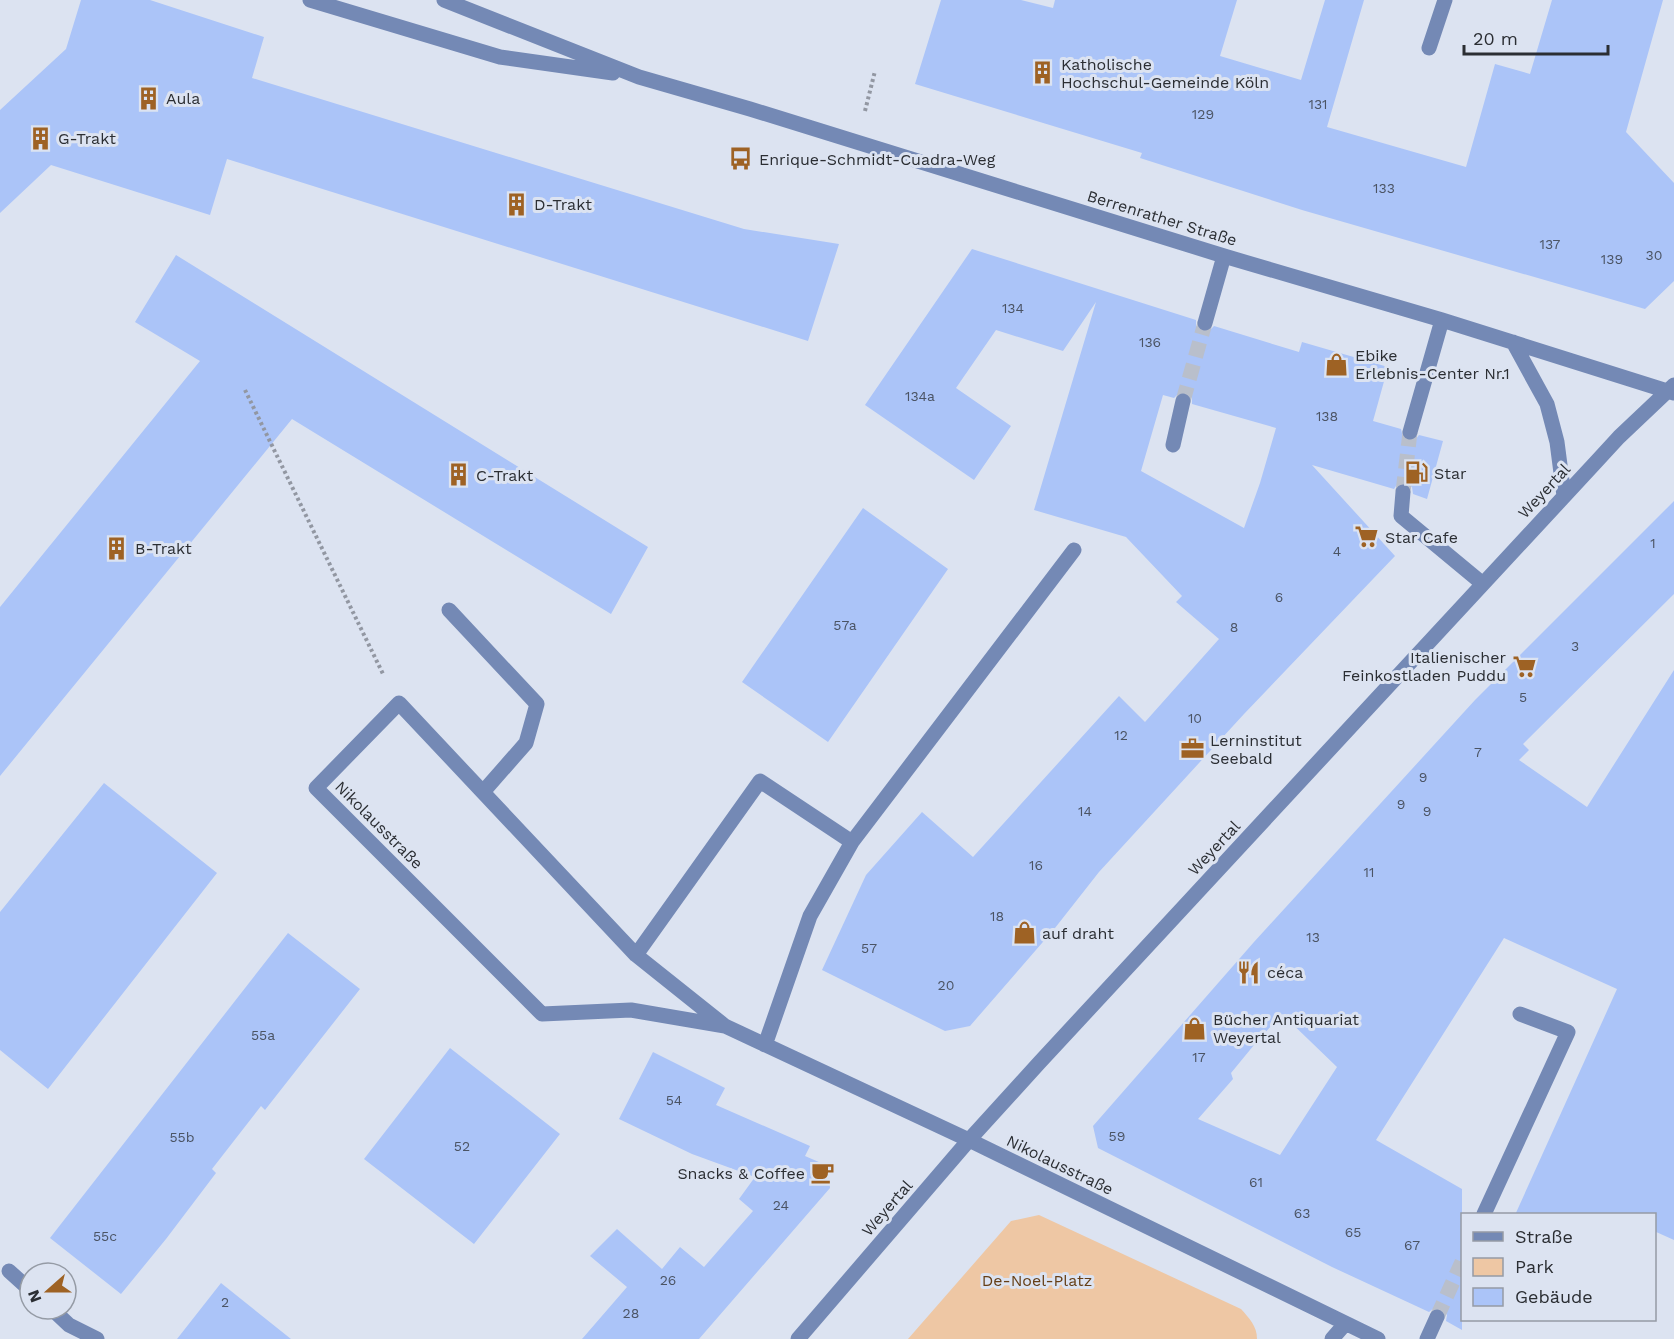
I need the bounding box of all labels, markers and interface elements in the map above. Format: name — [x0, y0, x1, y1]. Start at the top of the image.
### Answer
scale bar — [1464, 18, 1608, 56]
text: 20 m — [1473, 28, 1518, 49]
place label: Katholische Hochschul-Gemeinde Köln — [1061, 55, 1269, 92]
building icon: Katholische Hochschul-Gemeinde Köln — [1030, 60, 1056, 86]
building icon: Aula — [135, 85, 161, 111]
place label: Aula — [166, 89, 200, 108]
house number: 131 — [1308, 96, 1328, 112]
house number: 129 — [1192, 106, 1214, 122]
building icon: G-Trakt — [27, 125, 53, 151]
place label: G-Trakt — [58, 129, 116, 148]
bus stop icon: Enrique-Schmidt-Cuadra-Weg — [728, 146, 754, 172]
place label: Enrique-Schmidt-Cuadra-Weg — [759, 150, 996, 169]
house number: 133 — [1373, 180, 1395, 196]
street label: Berrenrather Straße — [1085, 186, 1239, 250]
building icon: D-Trakt — [503, 191, 529, 217]
place label: D-Trakt — [534, 195, 592, 214]
house number: 137 — [1540, 236, 1561, 252]
house number: 30 — [1646, 247, 1662, 263]
house number: 139 — [1601, 251, 1623, 267]
house number: 134 — [1002, 300, 1024, 316]
house number: 136 — [1139, 334, 1161, 350]
place label: Ebike Erlebnis-Center Nr.1 — [1355, 346, 1510, 383]
shop icon: Ebike Erlebnis-Center Nr.1 — [1324, 351, 1350, 377]
house number: 134a — [905, 388, 935, 404]
house number: 138 — [1316, 408, 1338, 424]
fuel station icon: Star — [1403, 460, 1429, 486]
street label: Weyertal — [1514, 460, 1574, 522]
building icon: C-Trakt — [445, 462, 471, 488]
place label: Star — [1434, 464, 1467, 483]
place label: C-Trakt — [476, 466, 533, 485]
supermarket icon: Star Cafe — [1354, 524, 1380, 550]
place label: Star Cafe — [1385, 528, 1458, 547]
building icon: B-Trakt — [104, 535, 130, 561]
house number: 1 — [1650, 535, 1656, 551]
place label: B-Trakt — [135, 539, 192, 558]
house number: 4 — [1333, 543, 1341, 559]
house number: 6 — [1275, 589, 1283, 605]
house number: 57a — [833, 617, 857, 633]
house number: 8 — [1230, 619, 1238, 635]
house number: 3 — [1571, 638, 1579, 654]
place label: Italienischer Feinkostladen Puddu — [1342, 648, 1506, 685]
supermarket icon: Italienischer Feinkostladen Puddu — [1511, 653, 1537, 679]
house number: 5 — [1519, 689, 1527, 705]
house number: 10 — [1188, 710, 1202, 726]
house number: 12 — [1114, 727, 1128, 743]
place label: Lerninstitut Seebald — [1210, 731, 1302, 768]
office icon: Lerninstitut Seebald — [1179, 736, 1205, 762]
house number: 7 — [1474, 744, 1482, 760]
house number: 9 — [1419, 769, 1427, 785]
street label: Nikolausstraße — [331, 777, 427, 873]
house number: 9 — [1397, 796, 1405, 812]
house number: 14 — [1078, 803, 1092, 819]
house number: 9 — [1423, 803, 1431, 819]
street label: Weyertal — [1184, 817, 1244, 879]
house number: 16 — [1029, 857, 1043, 873]
house number: 11 — [1364, 864, 1374, 880]
house number: 18 — [990, 908, 1004, 924]
shop icon: auf draht — [1011, 920, 1037, 946]
place label: auf draht — [1042, 924, 1114, 943]
house number: 13 — [1306, 929, 1320, 945]
house number: 57 — [861, 940, 877, 956]
restaurant icon: céca — [1236, 959, 1262, 985]
place label: céca — [1267, 963, 1303, 982]
house number: 20 — [938, 977, 954, 993]
place label: Bücher Antiquariat Weyertal — [1213, 1010, 1359, 1047]
shop icon: Bücher Antiquariat Weyertal — [1182, 1015, 1208, 1041]
house number: 55a — [251, 1027, 275, 1043]
house number: 17 — [1192, 1049, 1206, 1065]
house number: 54 — [666, 1092, 682, 1108]
house number: 59 — [1109, 1128, 1125, 1144]
house number: 55b — [169, 1129, 195, 1145]
street label: Nikolausstraße — [1004, 1131, 1116, 1199]
house number: 52 — [454, 1138, 470, 1154]
cafe icon: Snacks & Coffee — [810, 1160, 836, 1186]
place label: Snacks & Coffee — [677, 1164, 805, 1183]
house number: 61 — [1249, 1174, 1263, 1190]
street label: Weyertal — [858, 1176, 917, 1240]
house number: 24 — [773, 1197, 789, 1213]
house number: 63 — [1294, 1205, 1310, 1221]
legend — [1461, 1213, 1656, 1321]
house number: 65 — [1345, 1224, 1361, 1240]
text: Straße — [1515, 1226, 1573, 1247]
house number: 55c — [93, 1228, 117, 1244]
house number: 67 — [1404, 1237, 1420, 1253]
text: Park — [1515, 1256, 1554, 1277]
north arrow — [18, 1261, 78, 1321]
park label: De-Noel-Platz — [982, 1271, 1092, 1290]
house number: 26 — [660, 1272, 676, 1288]
text: Gebäude — [1515, 1286, 1593, 1307]
text: N — [23, 1287, 45, 1305]
house number: 2 — [221, 1294, 229, 1310]
house number: 28 — [623, 1305, 639, 1321]

